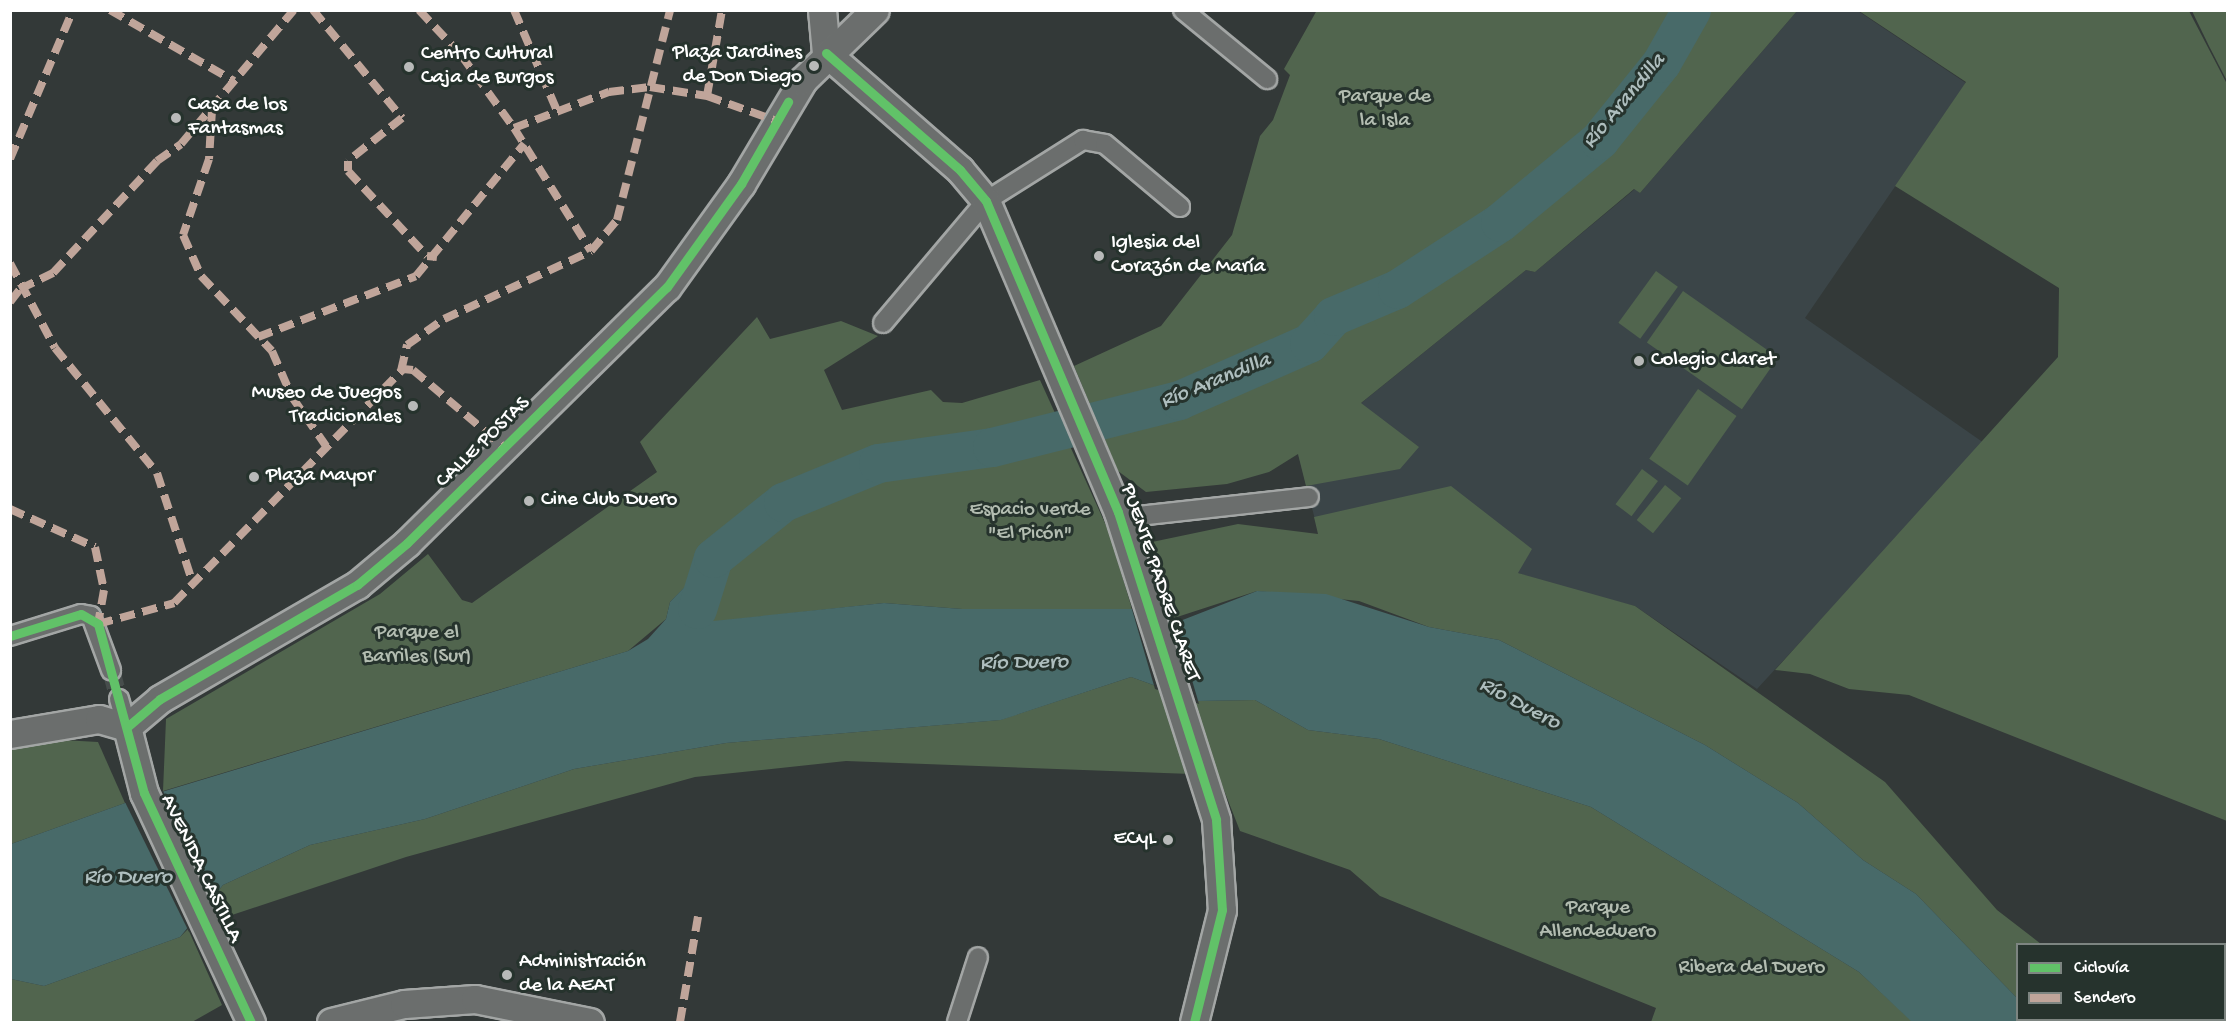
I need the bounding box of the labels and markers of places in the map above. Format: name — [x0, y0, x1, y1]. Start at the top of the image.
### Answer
place label: Plaza Jardines de Don Diego — [673, 41, 802, 91]
place label: Centro Cultural Caja de Burgos — [421, 42, 554, 92]
marker: Plaza Jardines de Don Diego — [807, 59, 821, 73]
marker: Centro Cultural Caja de Burgos — [402, 60, 416, 74]
place label: Casa de los Fantasmas — [188, 93, 287, 143]
marker: Casa de los Fantasmas — [169, 111, 183, 125]
place label: Iglesia del Corazón de María — [1111, 231, 1265, 281]
marker: Iglesia del Corazón de María — [1092, 249, 1106, 263]
place label: Colegio Claret — [1651, 348, 1776, 374]
marker: Colegio Claret — [1632, 354, 1646, 368]
place label: Museo de Juegos Tradicionales — [252, 381, 401, 431]
marker: Museo de Juegos Tradicionales — [406, 399, 420, 413]
place label: Plaza Mayor — [266, 464, 375, 490]
marker: Plaza Mayor — [247, 470, 261, 484]
place label: Cine Club Duero — [541, 488, 677, 514]
marker: Cine Club Duero — [522, 494, 536, 508]
place label: ECyL — [1114, 827, 1156, 853]
marker: ECyL — [1161, 833, 1175, 847]
place label: Administración de la AEAT — [519, 950, 646, 1000]
marker: Administración de la AEAT — [500, 968, 514, 982]

